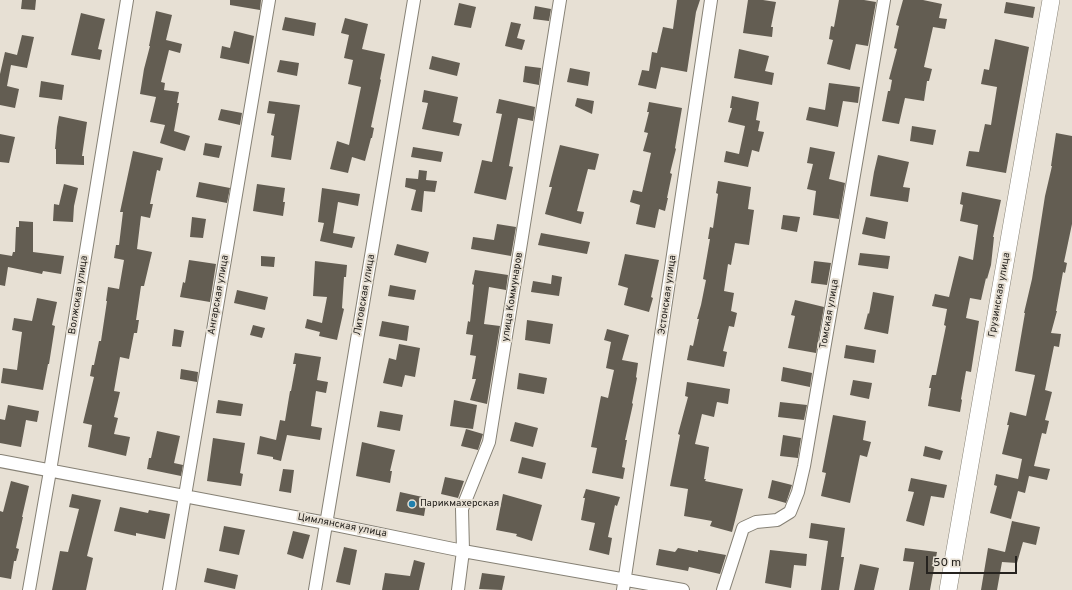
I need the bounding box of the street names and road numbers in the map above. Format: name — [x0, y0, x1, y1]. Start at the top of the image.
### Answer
street label: улица Коммунаров — [500, 251, 526, 343]
street label: Грузинская улица — [987, 252, 1013, 338]
street label: Литовская улица — [352, 253, 378, 337]
street label: Ангарская улица — [206, 254, 232, 336]
street label: Эстонская улица — [656, 254, 680, 336]
street label: Волжская улица — [67, 255, 91, 335]
street label: Томская улица — [818, 278, 842, 350]
street label: Цимлянская улица — [296, 511, 388, 541]

